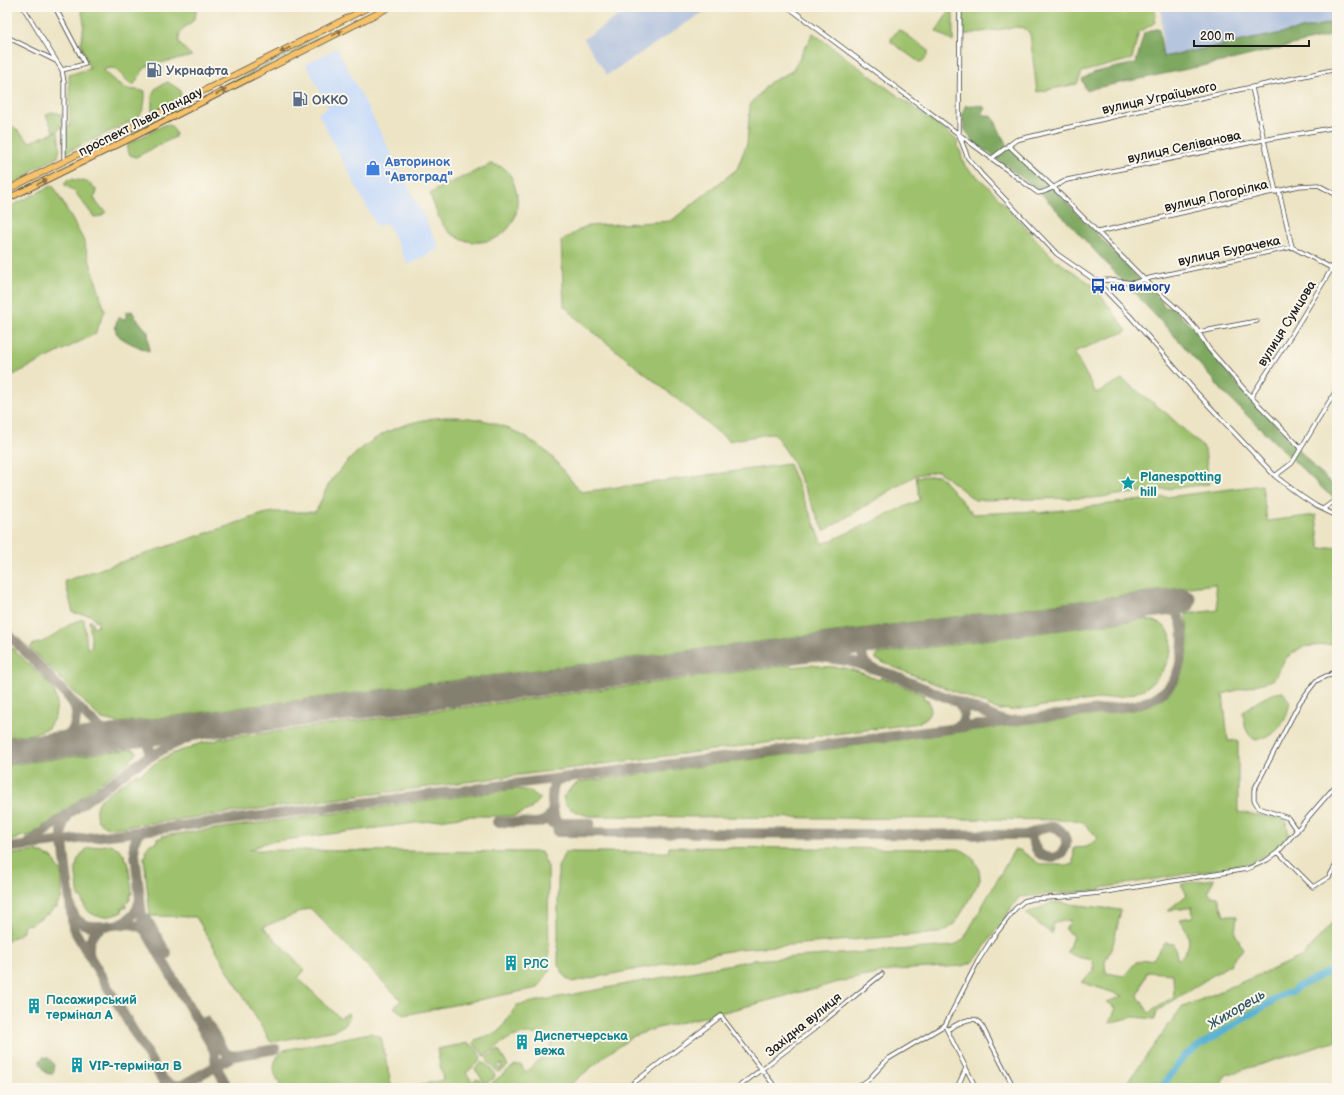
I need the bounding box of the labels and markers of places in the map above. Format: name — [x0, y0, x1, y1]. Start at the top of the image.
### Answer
fuel station icon: Укрнафта — [145, 61, 163, 79]
place label: Укрнафта — [166, 63, 229, 79]
fuel station icon: ОККО — [291, 90, 309, 108]
place label: ОККО — [312, 92, 349, 108]
place label: Авторинок "Автоград" — [384, 154, 453, 185]
shop icon: Авторинок "Автоград" — [364, 159, 382, 177]
bus stop icon: на вимогу — [1089, 277, 1107, 295]
place label: на вимогу — [1110, 279, 1171, 295]
place label: Planespotting hill — [1140, 469, 1221, 500]
place icon: Planespotting hill — [1119, 474, 1137, 492]
building icon: РЛС — [502, 954, 520, 972]
place label: РЛС — [523, 956, 549, 972]
place label: Пасажирський термінал A — [46, 992, 137, 1023]
building icon: Пасажирський термінал A — [25, 997, 43, 1015]
place label: Диспетчерська вежа — [534, 1028, 628, 1059]
building icon: Диспетчерська вежа — [513, 1033, 531, 1051]
building icon: VIP-термінал B — [68, 1056, 86, 1074]
place label: VIP-термінал B — [89, 1058, 182, 1074]

